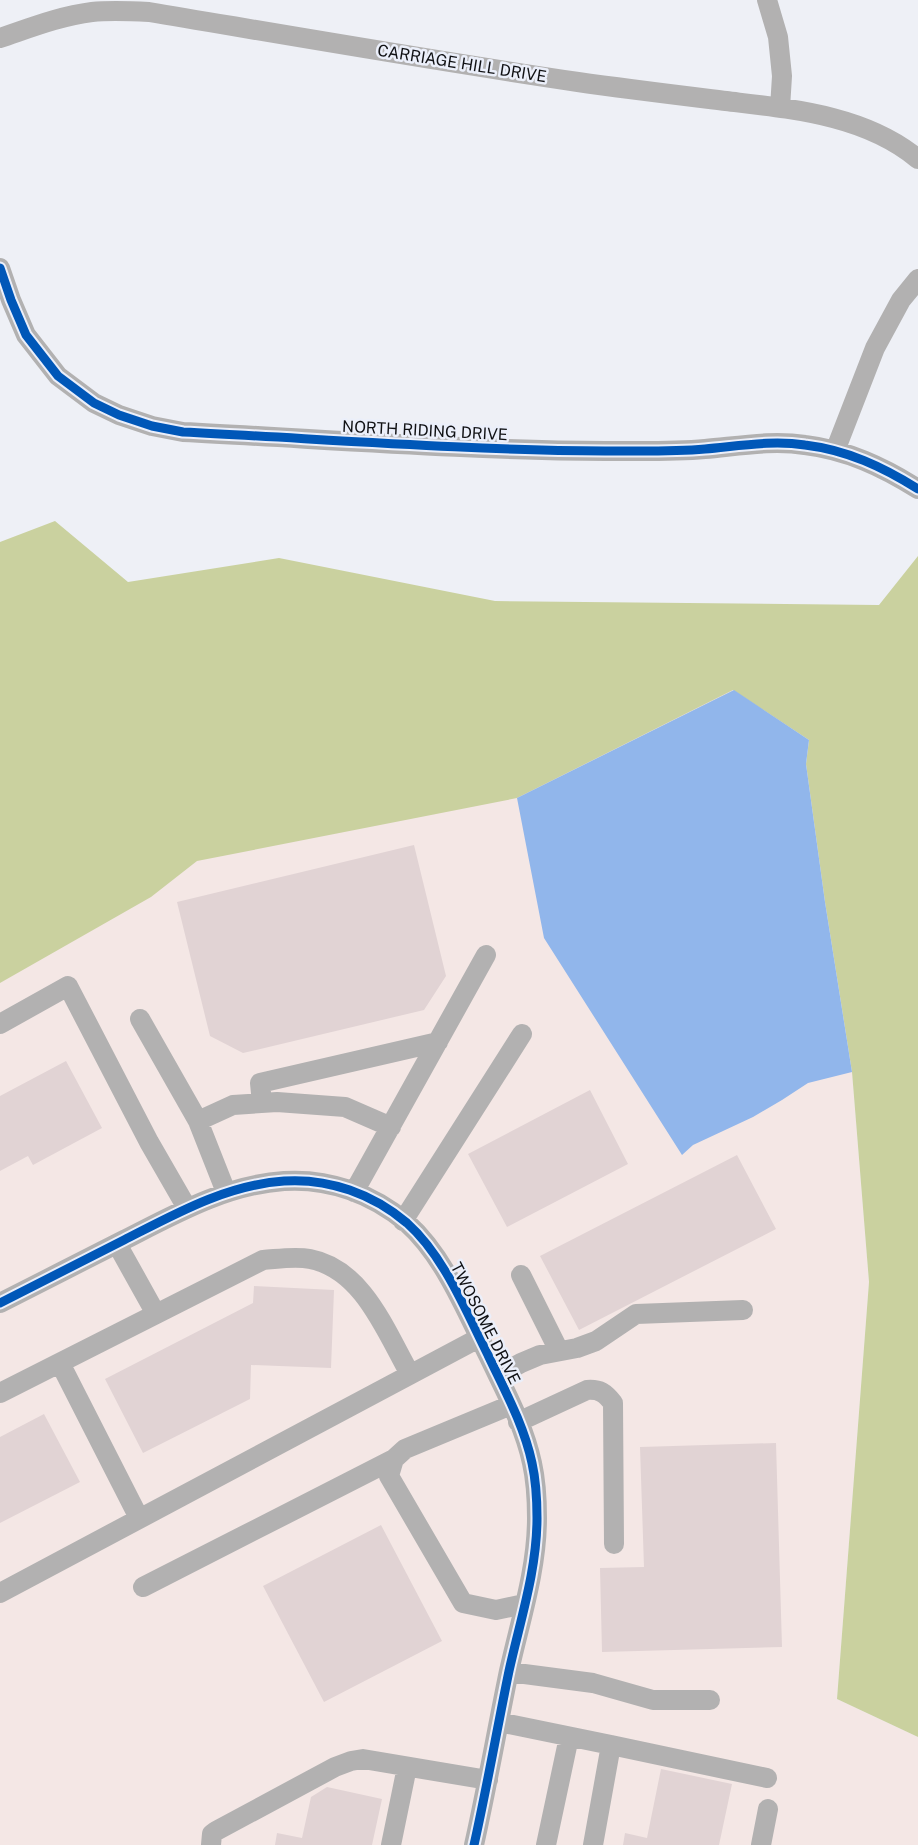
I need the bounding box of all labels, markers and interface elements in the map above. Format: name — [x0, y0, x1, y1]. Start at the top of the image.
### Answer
street label: CARRIAGE HILL DRIVE — [376, 41, 548, 86]
street label: NORTH RIDING DRIVE — [342, 417, 508, 444]
street label: TWOSOME DRIVE — [447, 1259, 524, 1387]

